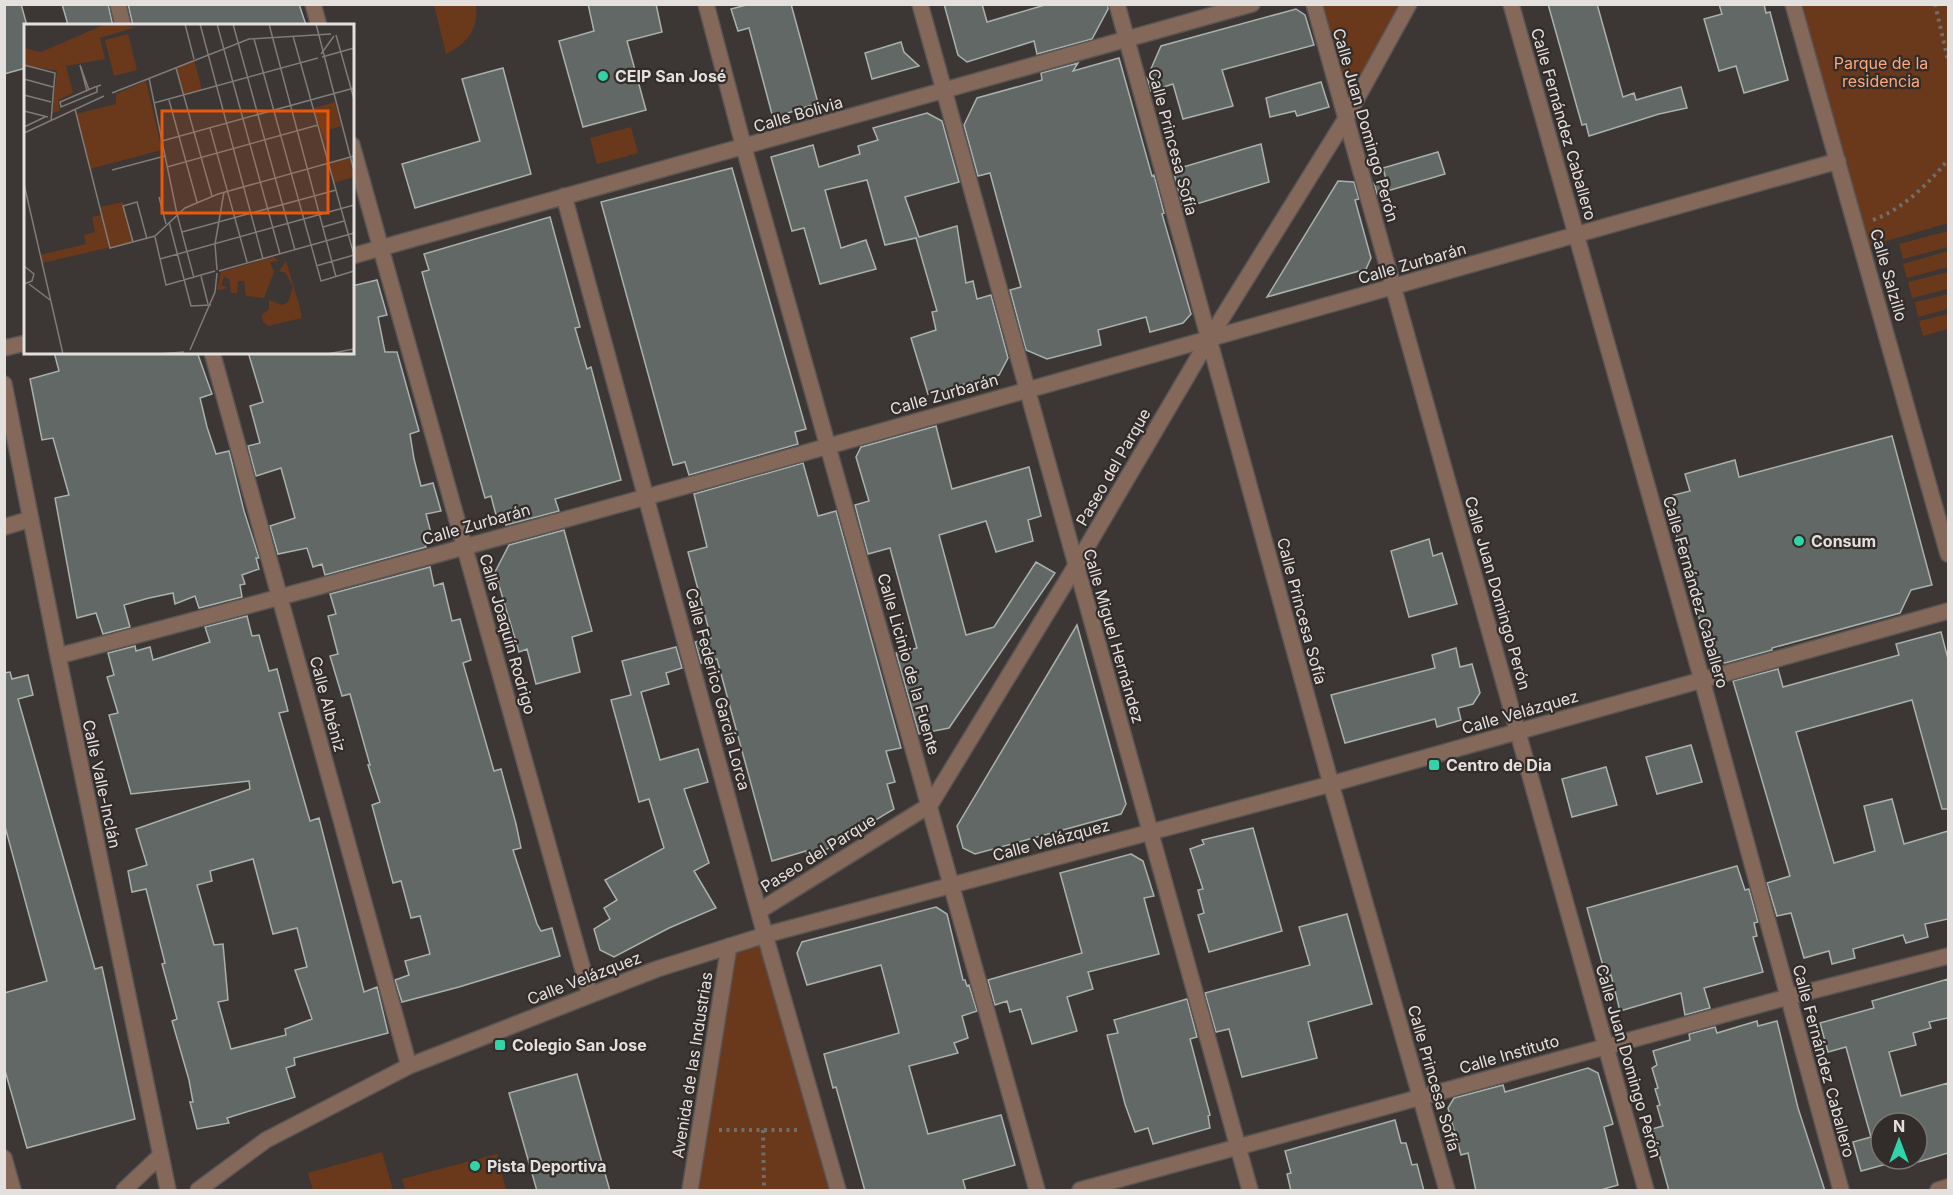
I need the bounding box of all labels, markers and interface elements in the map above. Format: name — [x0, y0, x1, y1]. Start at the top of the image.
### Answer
inset map — [24, 24, 354, 354]
street label: Calle Juan Domingo Perón — [1329, 26, 1403, 224]
street label: Calle Fernández Caballero — [1527, 26, 1601, 222]
park label: Parque de la residencia — [1834, 53, 1928, 91]
place label: CEIP San José — [615, 66, 726, 86]
street label: Calle Princesa Sofía — [1144, 66, 1202, 218]
marker: CEIP San José — [596, 69, 610, 83]
street label: Calle Bolivia — [751, 92, 845, 136]
street label: Calle Salzillo — [1866, 226, 1912, 324]
street label: Calle Zurbarán — [1356, 238, 1468, 288]
street label: Calle Zurbarán — [888, 369, 1000, 419]
street label: Paseo del Parque — [1071, 405, 1155, 529]
street label: Calle Juan Domingo Perón — [1461, 494, 1535, 692]
street label: Calle Fernández Caballero — [1659, 494, 1733, 690]
street label: Calle Zurbarán — [420, 499, 532, 549]
place label: Consum — [1811, 531, 1876, 551]
marker: Consum — [1792, 534, 1806, 548]
street label: Calle Princesa Sofía — [1273, 535, 1331, 687]
street label: Calle Miguel Hernández — [1079, 546, 1149, 726]
street label: Calle Joaquín Rodrigo — [475, 551, 541, 717]
street label: Calle Licinio de la Fuente — [873, 571, 945, 757]
street label: Calle Federico García Lorca — [681, 586, 755, 792]
street label: Calle Albéniz — [306, 654, 350, 754]
street label: Calle Velázquez — [1459, 686, 1581, 738]
street label: Calle Valle-Inclán — [79, 718, 125, 850]
place label: Centro de Dia — [1446, 755, 1552, 775]
marker: Centro de Dia — [1427, 758, 1441, 772]
street label: Paseo del Parque — [757, 810, 879, 896]
street label: Calle Velázquez — [990, 815, 1112, 865]
street label: Calle Velázquez — [524, 947, 644, 1009]
street label: Calle Juan Domingo Perón — [1592, 962, 1666, 1160]
street label: Calle Fernández Caballero — [1789, 962, 1859, 1160]
street label: Avenida de las Industrias — [667, 970, 717, 1160]
street label: Calle Princesa Sofía — [1404, 1003, 1464, 1153]
street label: Calle Instituto — [1457, 1030, 1561, 1078]
place label: Colegio San Jose — [512, 1035, 647, 1055]
marker: Colegio San Jose — [493, 1038, 507, 1052]
north arrow — [1869, 1111, 1929, 1171]
text: N — [1893, 1116, 1905, 1136]
place label: Pista Deportiva — [487, 1156, 606, 1176]
marker: Pista Deportiva — [468, 1159, 482, 1173]

